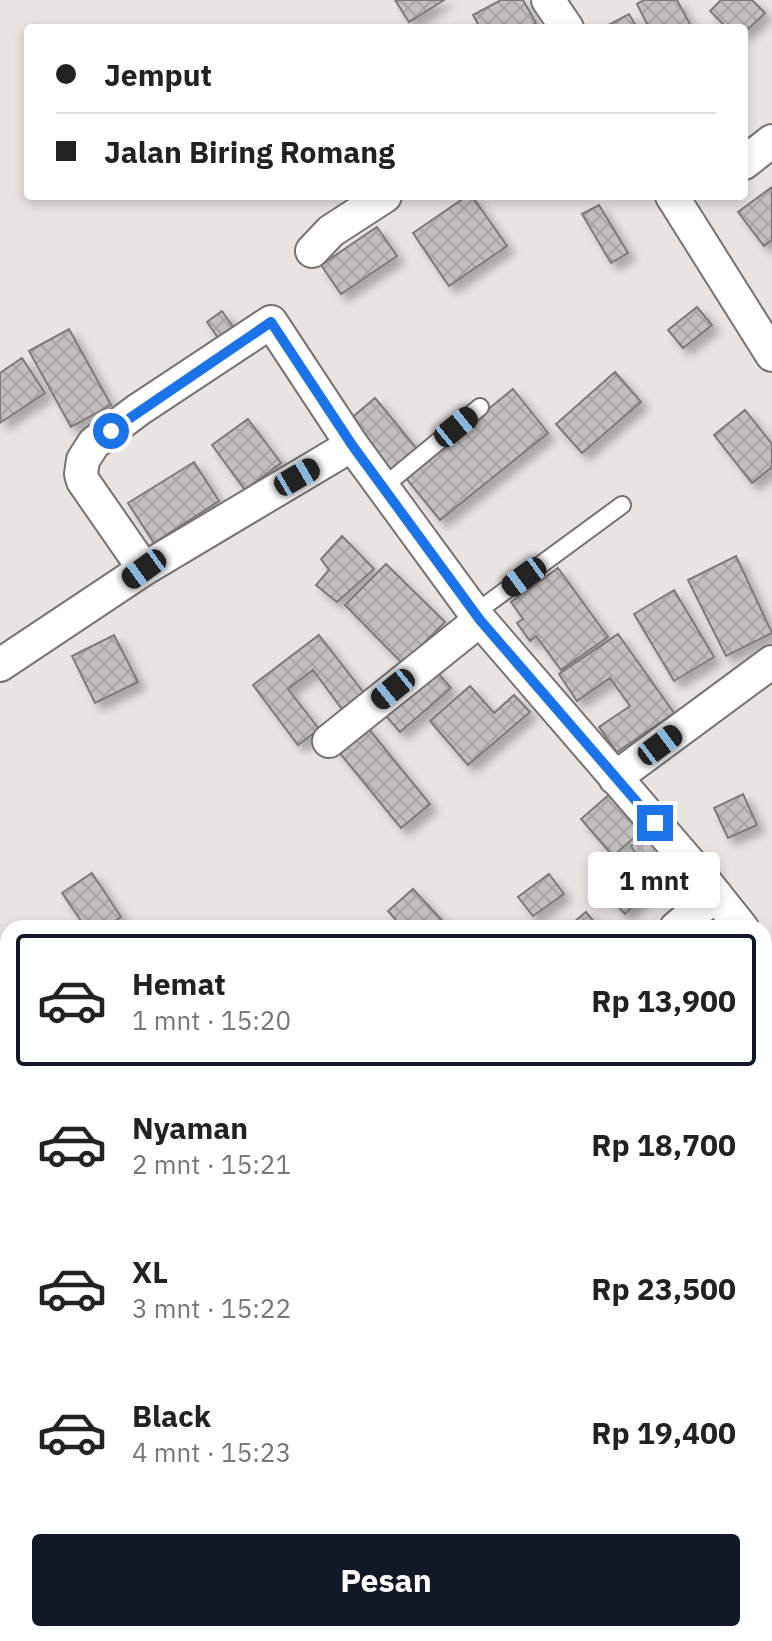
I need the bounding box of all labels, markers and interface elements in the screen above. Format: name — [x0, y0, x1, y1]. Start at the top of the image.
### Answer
text: Jemput — [104, 55, 212, 94]
text: Jalan Biring Romang — [104, 132, 395, 171]
car — [430, 403, 482, 451]
route start — [93, 413, 129, 449]
car — [270, 455, 324, 499]
car — [118, 545, 170, 593]
car — [498, 553, 550, 601]
car — [367, 665, 419, 713]
car — [634, 721, 686, 769]
route end — [637, 805, 673, 841]
callout: 1 mnt — [589, 851, 721, 907]
text: 1 mnt — [619, 863, 689, 897]
icon: car — [36, 964, 108, 1036]
text: Hemat — [132, 964, 226, 1003]
text: Rp 13,900 — [591, 981, 736, 1020]
text: 1 mnt · 15:20 — [132, 1003, 291, 1037]
icon: car — [36, 1108, 108, 1180]
text: Nyaman — [132, 1108, 248, 1147]
text: Rp 18,700 — [591, 1125, 736, 1164]
text: 2 mnt · 15:21 — [132, 1147, 291, 1181]
icon: car — [36, 1252, 108, 1324]
text: XL — [132, 1252, 168, 1291]
text: Rp 23,500 — [591, 1269, 736, 1308]
text: 3 mnt · 15:22 — [132, 1291, 291, 1325]
icon: car — [36, 1396, 108, 1468]
text: Black — [132, 1396, 211, 1435]
text: Rp 19,400 — [591, 1413, 736, 1452]
text: 4 mnt · 15:23 — [132, 1435, 291, 1469]
button: Pesan — [32, 1534, 740, 1626]

